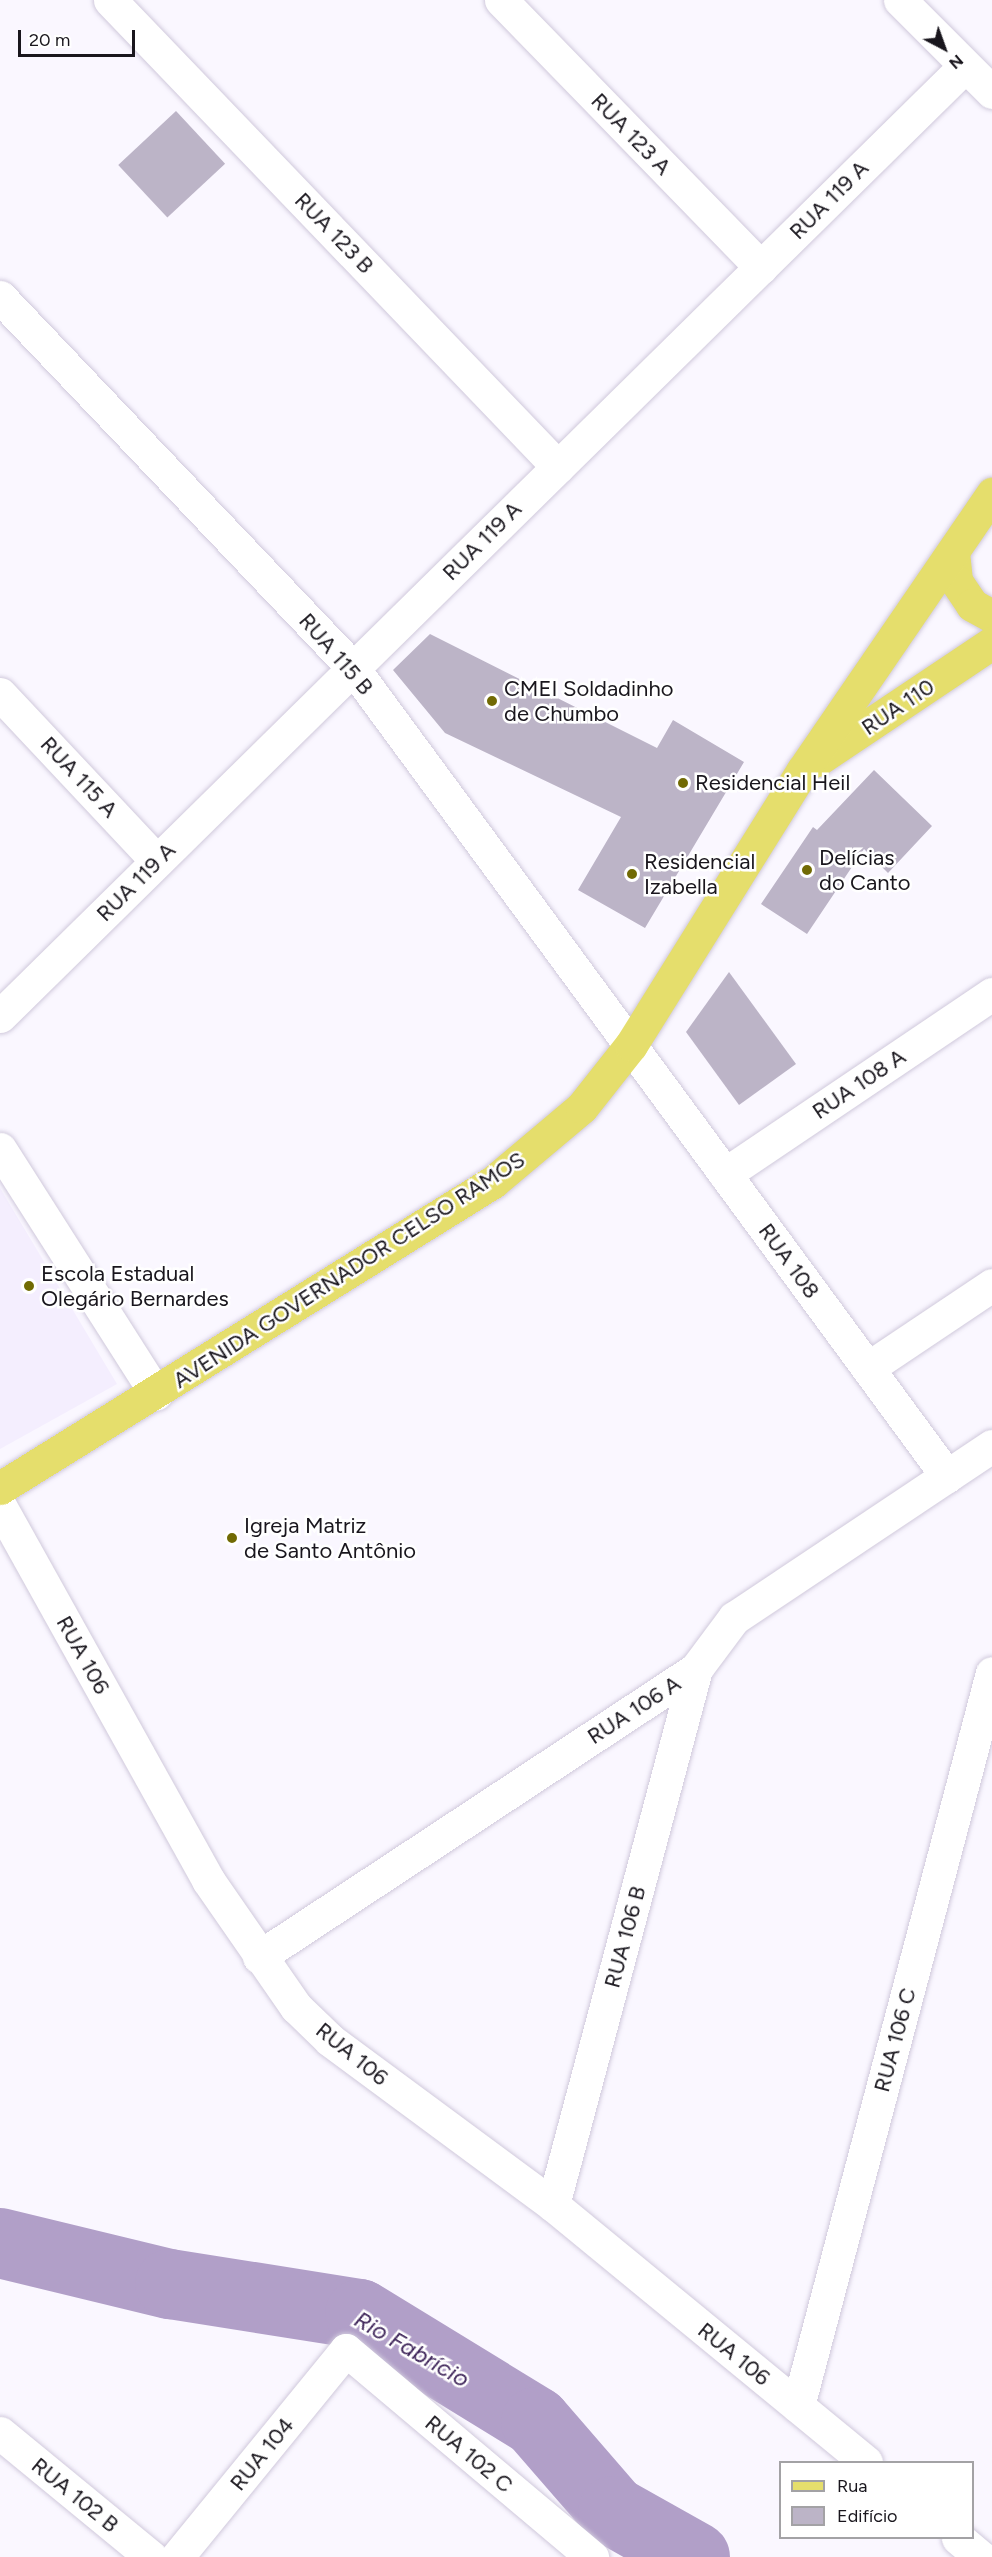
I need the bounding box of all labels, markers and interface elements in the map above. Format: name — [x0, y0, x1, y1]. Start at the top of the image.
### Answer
scale bar — [21, 18, 138, 56]
north arrow — [914, 18, 974, 78]
text: 20 m — [29, 29, 70, 51]
text: N — [945, 51, 967, 73]
street label: RUA 123 A — [586, 88, 676, 180]
street label: RUA 119 A — [784, 155, 874, 245]
street label: RUA 123 B — [289, 187, 379, 279]
street label: RUA 119 A — [437, 496, 527, 586]
street label: RUA 115 B — [293, 608, 379, 700]
street label: RUA 110 — [857, 673, 939, 741]
place label: CMEI Soldadinho de Chumbo — [504, 675, 673, 726]
marker: CMEI Soldadinho de Chumbo — [485, 694, 499, 708]
street label: RUA 115 A — [35, 731, 123, 823]
place label: Residencial Heil — [695, 770, 850, 796]
marker: Residencial Heil — [676, 776, 690, 790]
street label: RUA 119 A — [91, 837, 181, 927]
place label: Delícias do Canto — [819, 844, 910, 896]
place label: Residencial Izabella — [644, 848, 755, 900]
marker: Delícias do Canto — [800, 863, 814, 877]
marker: Residencial Izabella — [625, 867, 639, 881]
street label: RUA 108 A — [807, 1043, 911, 1125]
street label: AVENIDA GOVERNADOR CELSO RAMOS — [168, 1146, 530, 1394]
street label: RUA 108 — [753, 1218, 825, 1304]
place label: Escola Estadual Olegário Bernardes — [41, 1260, 229, 1312]
marker: Escola Estadual Olegário Bernardes — [22, 1279, 36, 1293]
place label: Igreja Matriz de Santo Antônio — [244, 1512, 416, 1564]
marker: Igreja Matriz de Santo Antônio — [225, 1531, 239, 1545]
street label: RUA 106 — [51, 1611, 115, 1699]
street label: RUA 106 A — [583, 1670, 685, 1750]
street label: RUA 106 B — [599, 1883, 651, 1991]
street label: RUA 106 C — [868, 1985, 922, 2095]
street label: RUA 106 — [311, 2017, 393, 2091]
water label: Rio Fabrício — [349, 2305, 475, 2393]
street label: RUA 106 — [693, 2317, 775, 2391]
street label: RUA 102 C — [420, 2410, 518, 2498]
street label: RUA 104 — [225, 2412, 299, 2496]
street label: RUA 102 B — [26, 2452, 124, 2538]
legend — [779, 2461, 974, 2539]
text: Rua — [837, 2475, 868, 2497]
text: Edifício — [837, 2505, 898, 2527]

